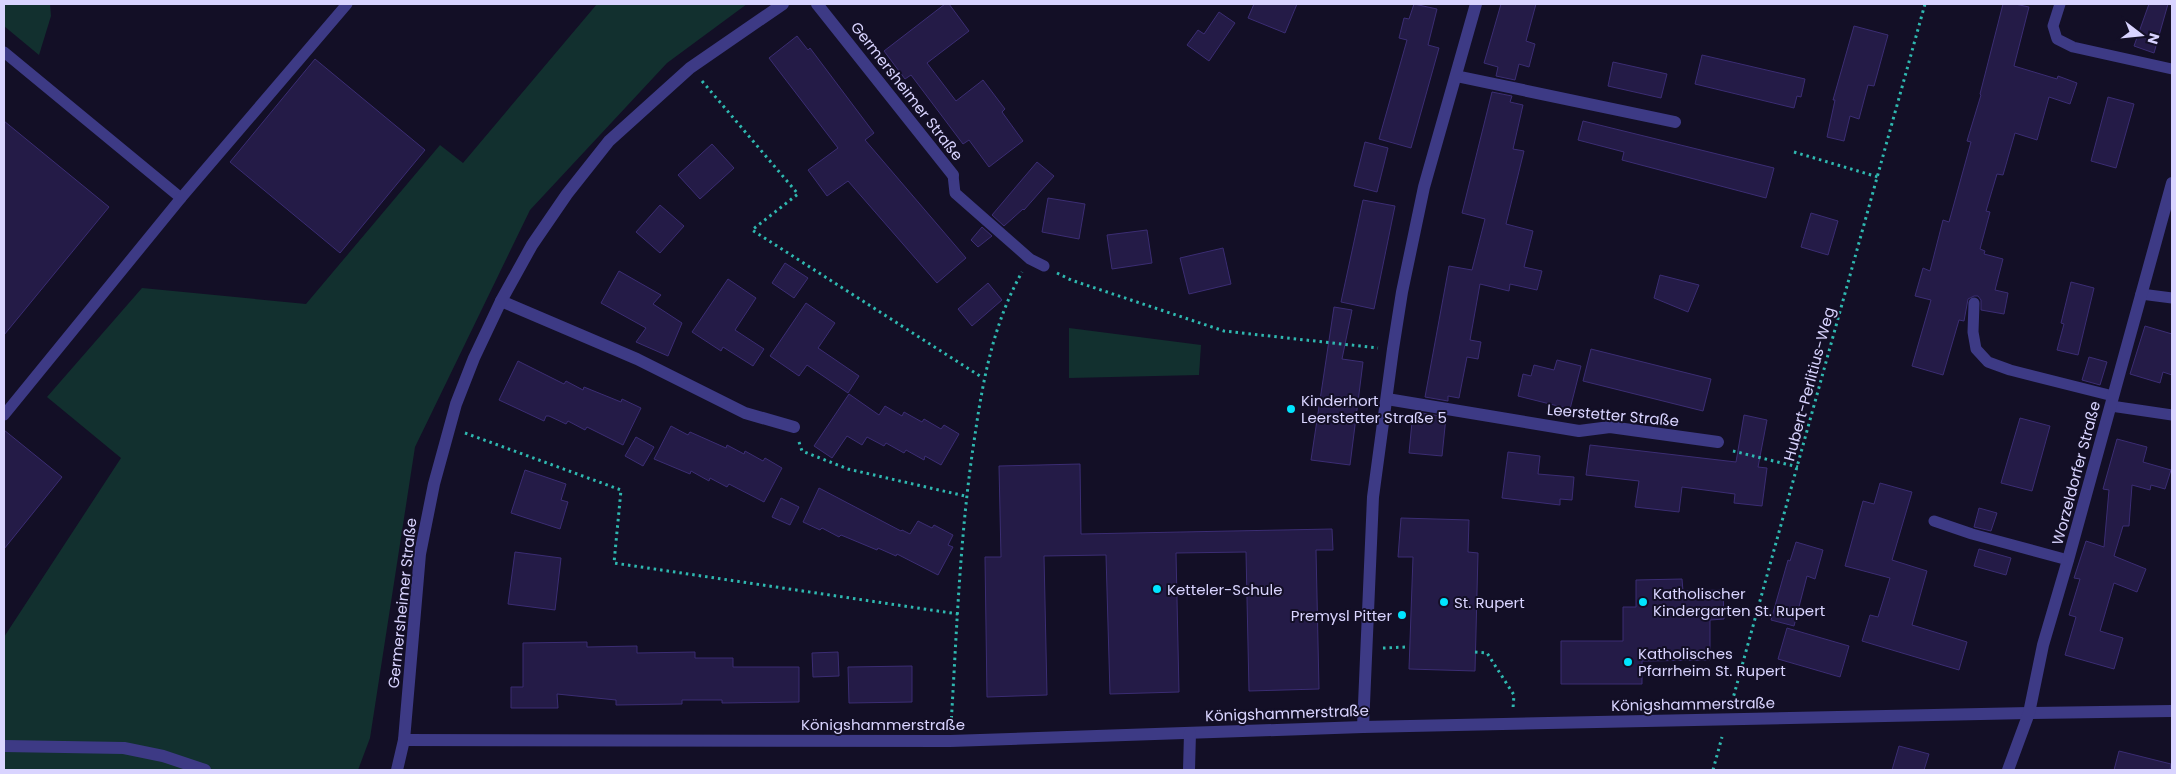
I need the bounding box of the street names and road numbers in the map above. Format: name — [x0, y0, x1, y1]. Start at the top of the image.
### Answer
street label: Germersheimer Straße — [846, 17, 968, 165]
street label: Hubert-Perlitius-Weg — [1778, 305, 1840, 463]
street label: Leerstetter Straße — [1546, 399, 1680, 431]
street label: Worzeldorfer Straße — [2047, 399, 2105, 547]
street label: Germersheimer Straße — [383, 517, 421, 689]
street label: Königshammerstraße — [1611, 692, 1775, 716]
street label: Königshammerstraße — [1205, 700, 1369, 726]
street label: Königshammerstraße — [801, 714, 965, 735]

